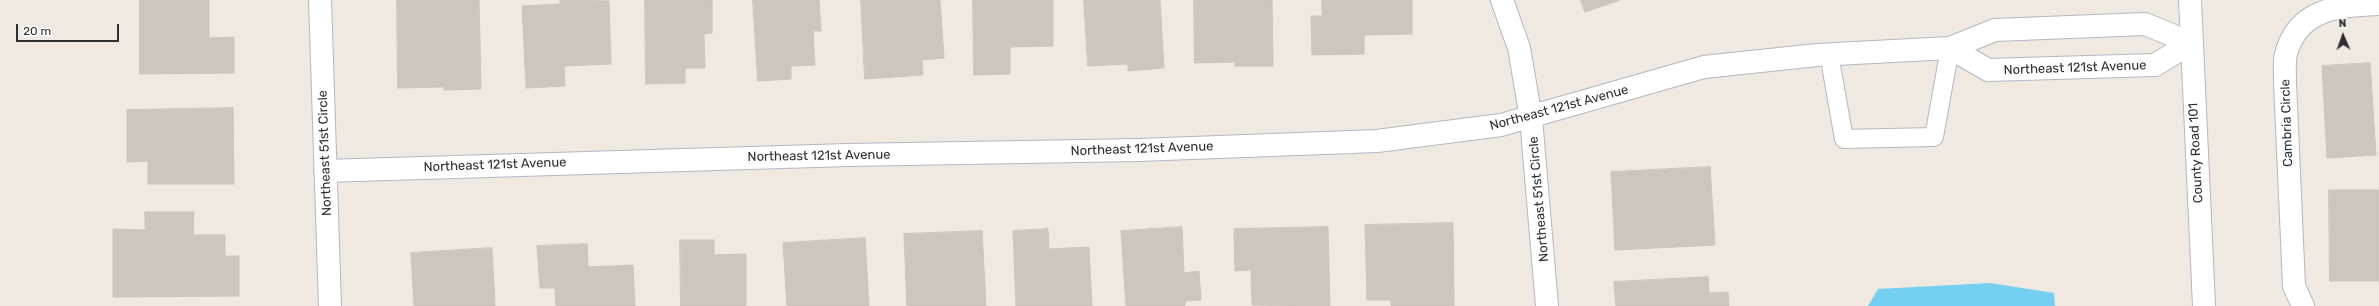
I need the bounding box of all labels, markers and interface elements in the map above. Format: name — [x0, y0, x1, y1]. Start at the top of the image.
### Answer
scale bar — [18, 16, 121, 42]
north arrow — [2323, 16, 2363, 56]
text: N — [2338, 17, 2347, 30]
text: 20 m — [23, 24, 51, 38]
street label: Northeast 121st Avenue — [2003, 58, 2147, 78]
street label: Cambria Circle — [2278, 79, 2296, 167]
street label: Northeast 121st Avenue — [1488, 82, 1630, 134]
street label: Northeast 51st Circle — [315, 90, 335, 216]
street label: County Road 101 — [2186, 102, 2206, 204]
street label: Northeast 51st Circle — [1526, 136, 1552, 262]
street label: Northeast 121st Avenue — [1070, 139, 1214, 159]
street label: Northeast 121st Avenue — [747, 147, 891, 165]
street label: Northeast 121st Avenue — [423, 155, 567, 175]

